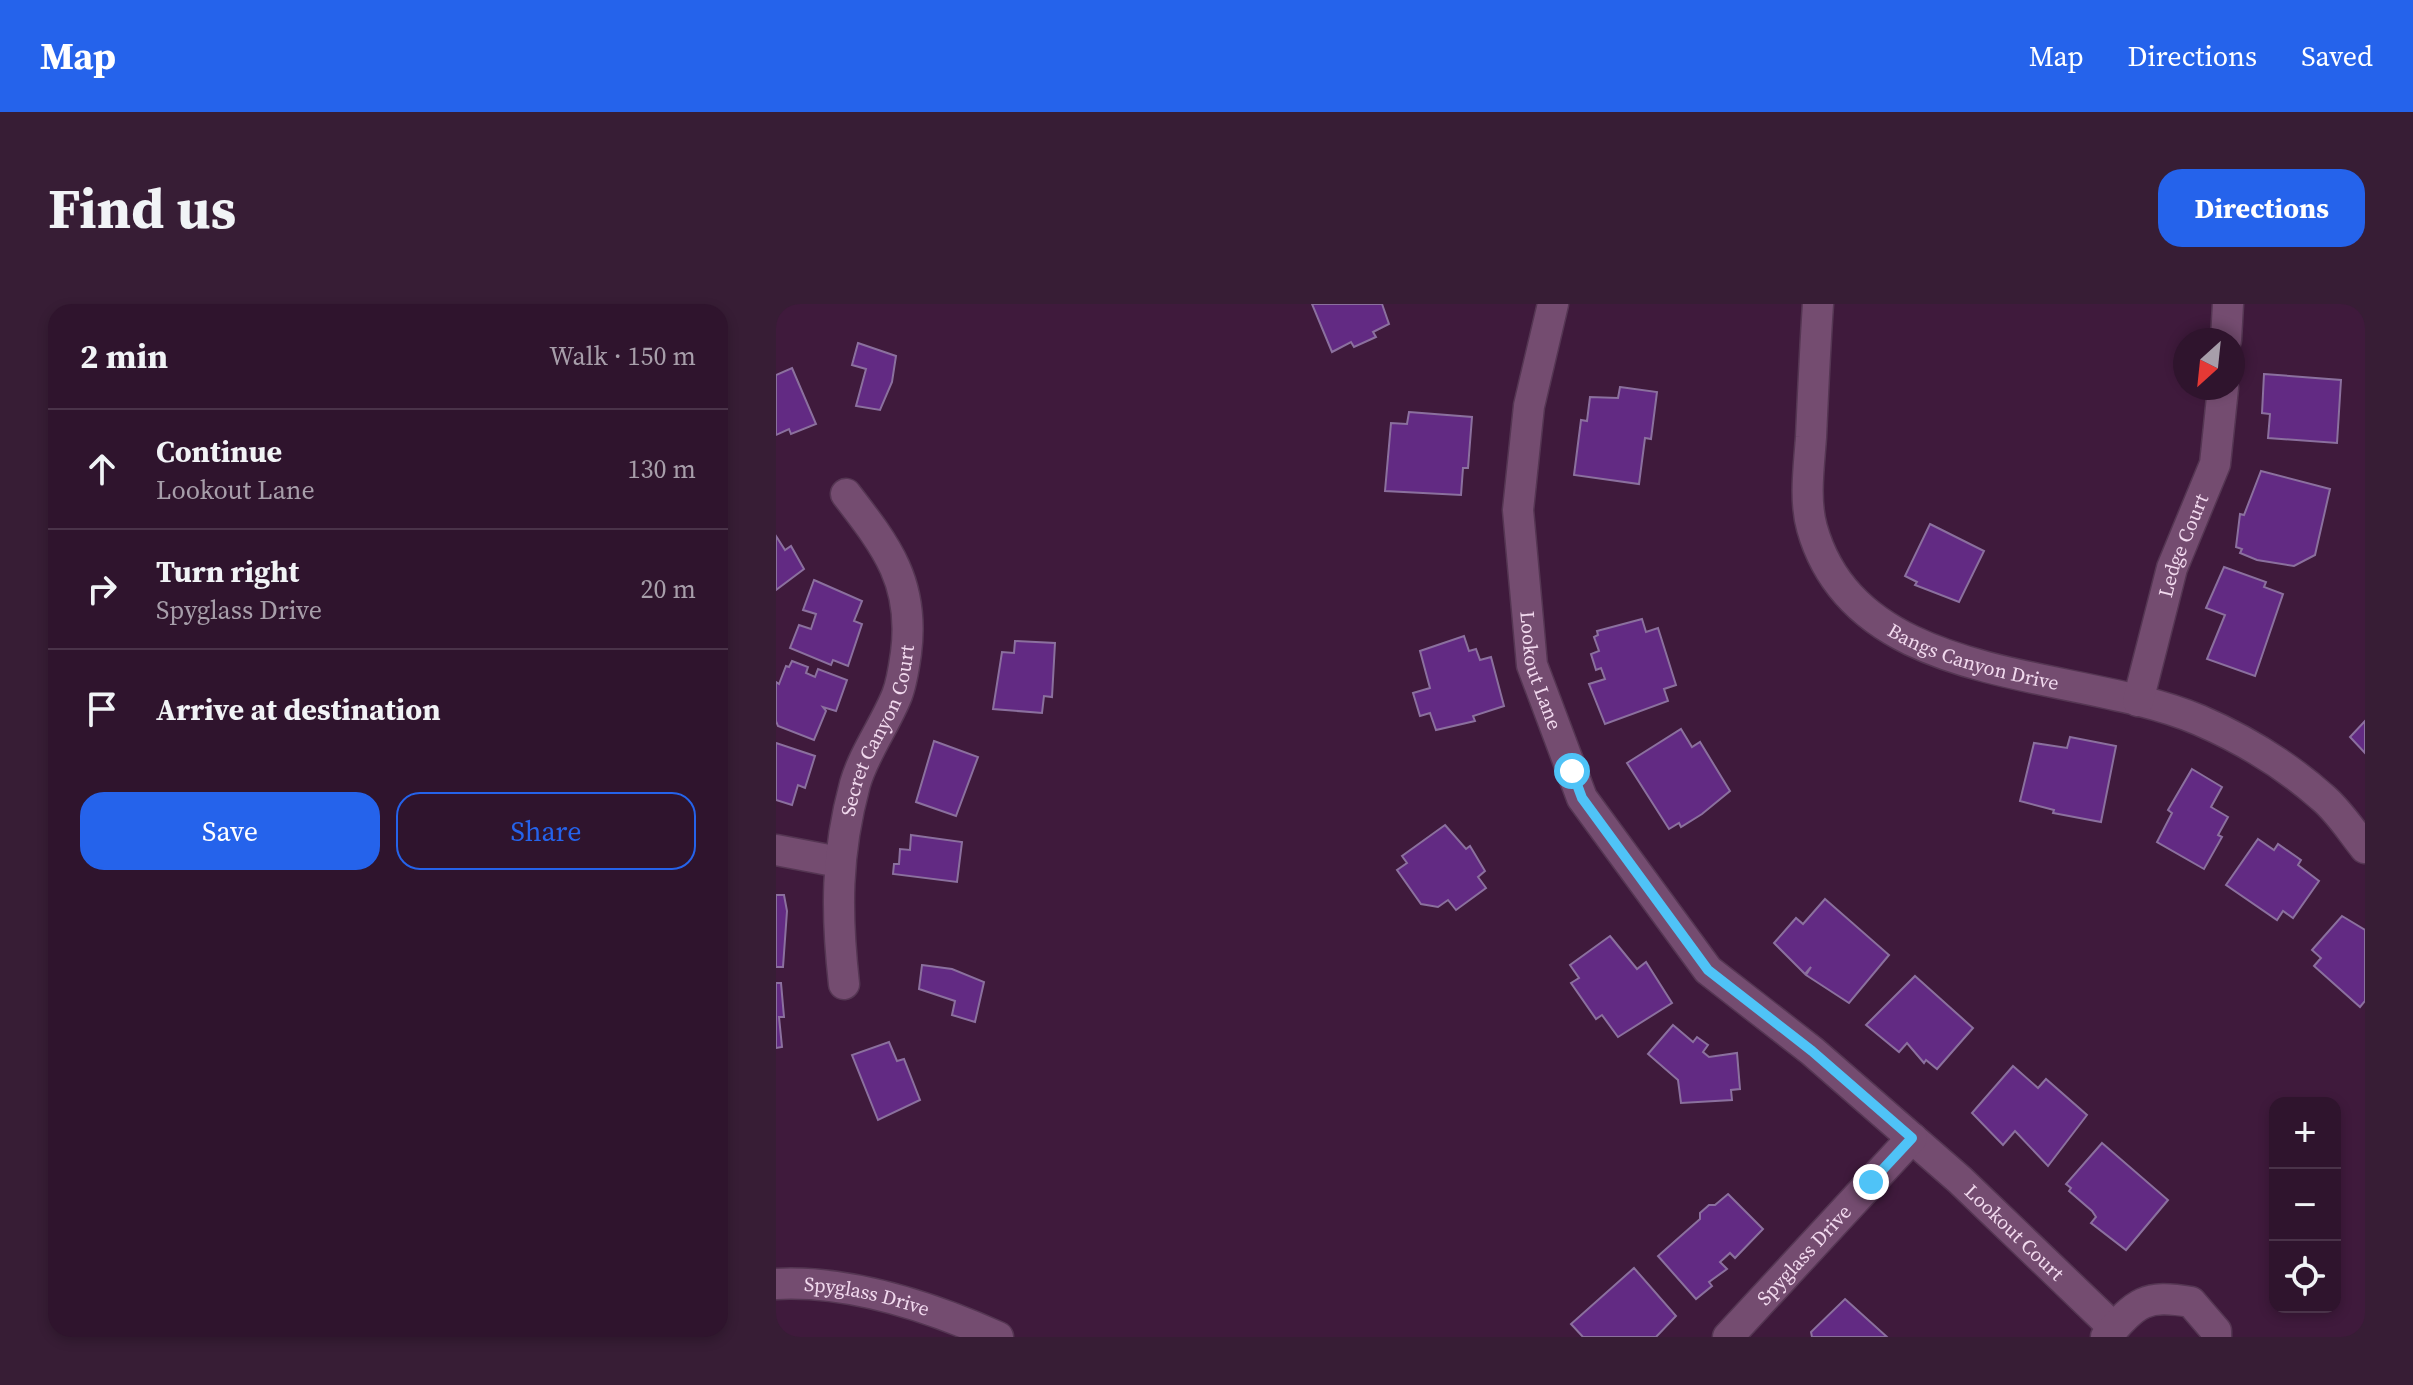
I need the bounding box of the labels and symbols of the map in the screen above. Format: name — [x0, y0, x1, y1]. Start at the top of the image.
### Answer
north arrow — [2173, 328, 2245, 400]
street label: Ledge Court — [2151, 489, 2215, 600]
street label: Lookout Lane — [1513, 610, 1569, 734]
street label: Bangs Canyon Drive — [1882, 616, 2061, 697]
street label: Secret Canyon Court — [834, 643, 921, 819]
route start — [1554, 753, 1590, 789]
route end — [1853, 1164, 1889, 1200]
street label: Lookout Court — [1959, 1178, 2071, 1287]
street label: Spyglass Drive — [1750, 1198, 1858, 1311]
street label: Spyglass Drive — [803, 1270, 933, 1323]

